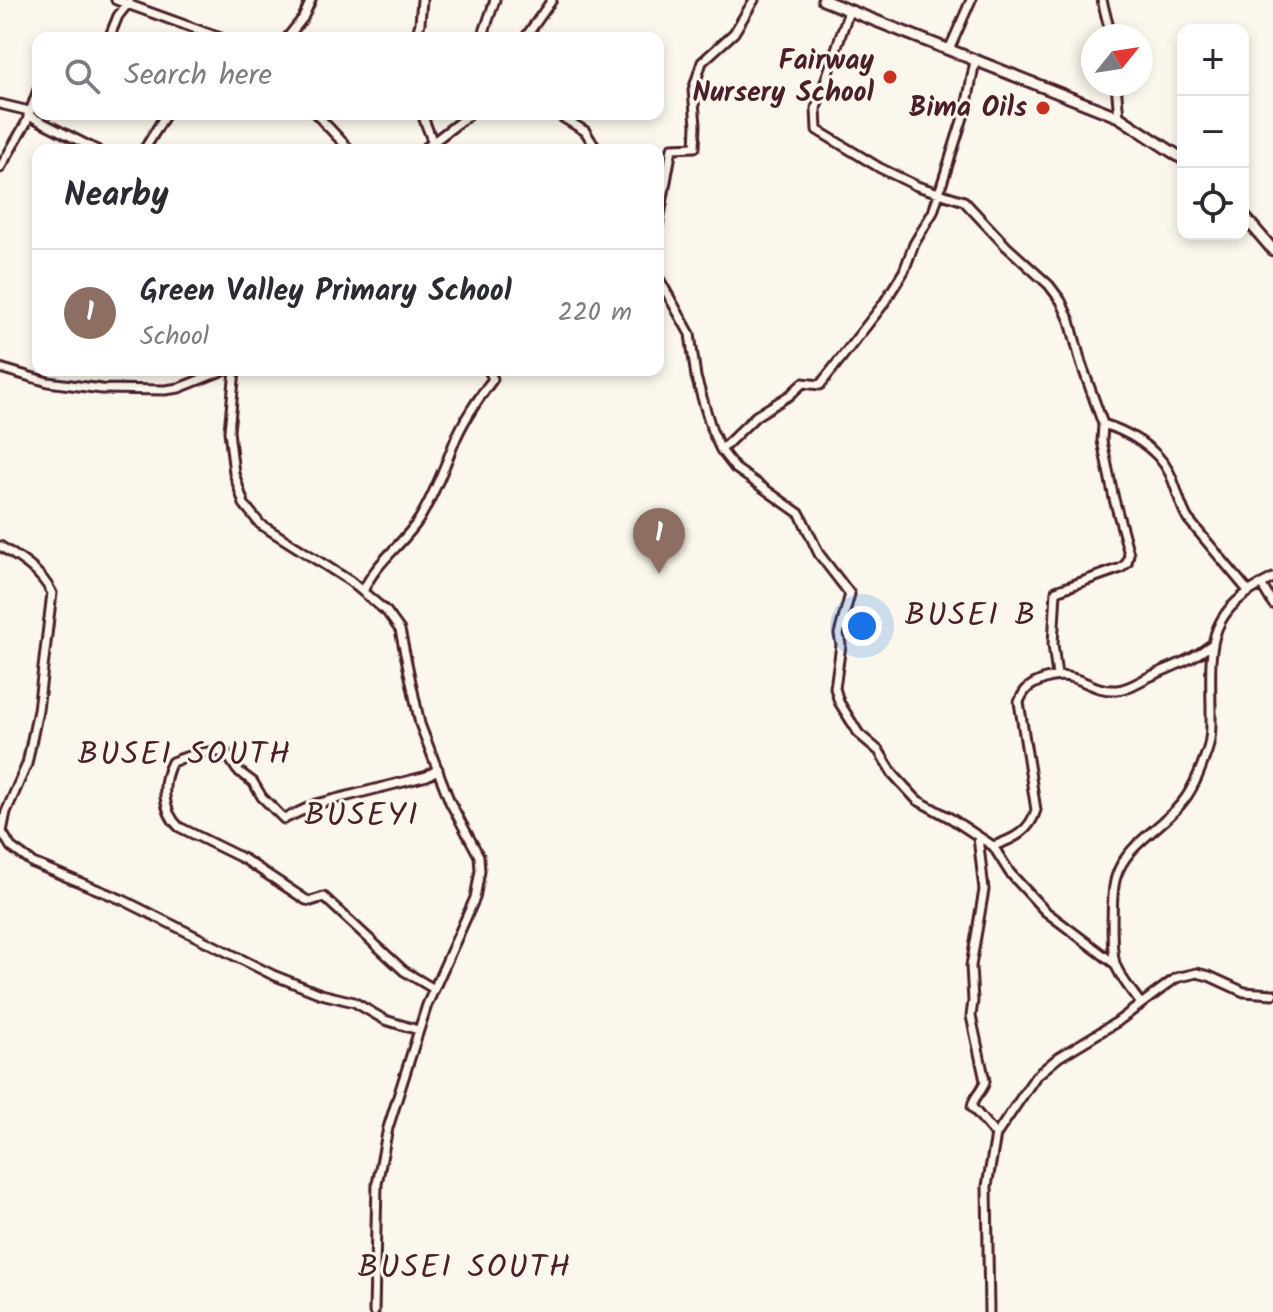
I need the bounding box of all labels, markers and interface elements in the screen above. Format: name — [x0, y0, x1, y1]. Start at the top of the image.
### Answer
north arrow — [1081, 24, 1153, 96]
map controls — [1177, 24, 1249, 240]
button: + — [1177, 24, 1249, 96]
search box — [32, 32, 664, 120]
place label: Fairway Nursery School — [692, 39, 875, 116]
text: Search here — [124, 52, 272, 100]
icon: search — [60, 54, 104, 98]
marker: Fairway Nursery School — [881, 68, 899, 86]
place label: Bima Oils — [909, 86, 1027, 131]
button: − — [1177, 96, 1249, 168]
marker: Bima Oils — [1034, 99, 1052, 117]
button: locate — [1177, 168, 1249, 240]
text: Nearby — [64, 169, 169, 223]
text: Green Valley Primary School — [140, 268, 512, 316]
text: 1 — [86, 292, 94, 334]
text: 220 m — [558, 292, 632, 334]
text: School — [140, 316, 209, 358]
pin: 1 — [633, 508, 685, 574]
district label: BUSEI B — [905, 591, 1037, 642]
your location — [842, 606, 882, 646]
district label: BUSEI SOUTH — [78, 730, 292, 781]
district label: BUSEYI — [304, 791, 420, 842]
district label: BUSEI SOUTH — [358, 1243, 572, 1294]

